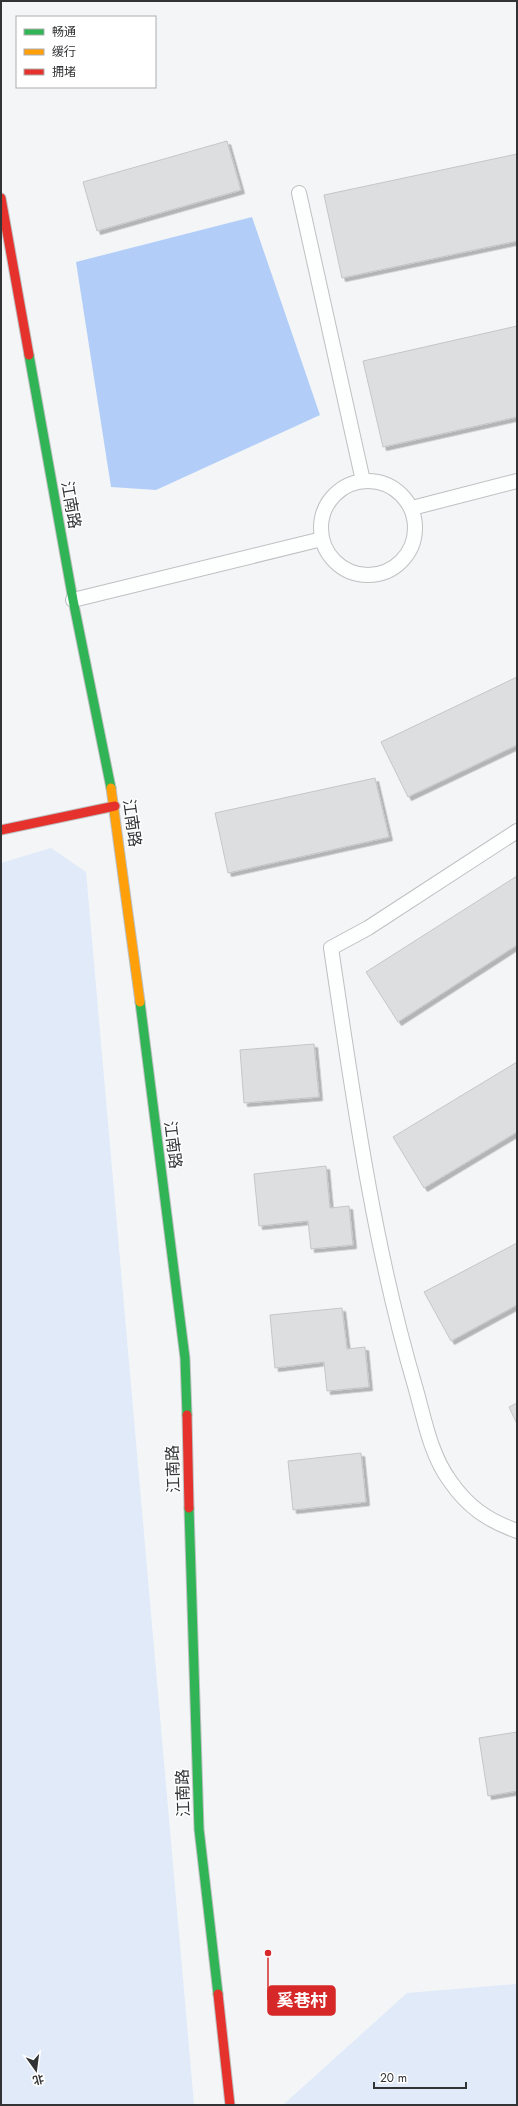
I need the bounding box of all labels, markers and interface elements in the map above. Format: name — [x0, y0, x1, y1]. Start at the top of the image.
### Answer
legend — [16, 16, 156, 88]
text: 畅通 — [52, 23, 76, 41]
text: 缓行 — [52, 43, 76, 61]
text: 拥堵 — [52, 63, 76, 81]
street label: 江南路 — [56, 479, 86, 531]
street label: 江南路 — [117, 798, 147, 848]
street label: 江南路 — [159, 1120, 187, 1170]
street label: 江南路 — [161, 1445, 185, 1493]
street label: 江南路 — [171, 1769, 195, 1817]
callout: 奚巷村 — [268, 1986, 335, 2015]
text: 奚巷村 — [277, 1988, 328, 2012]
north arrow — [16, 2050, 56, 2090]
scale bar — [374, 2064, 466, 2090]
text: 20 m — [380, 2069, 407, 2087]
text: 北 — [31, 2071, 46, 2089]

